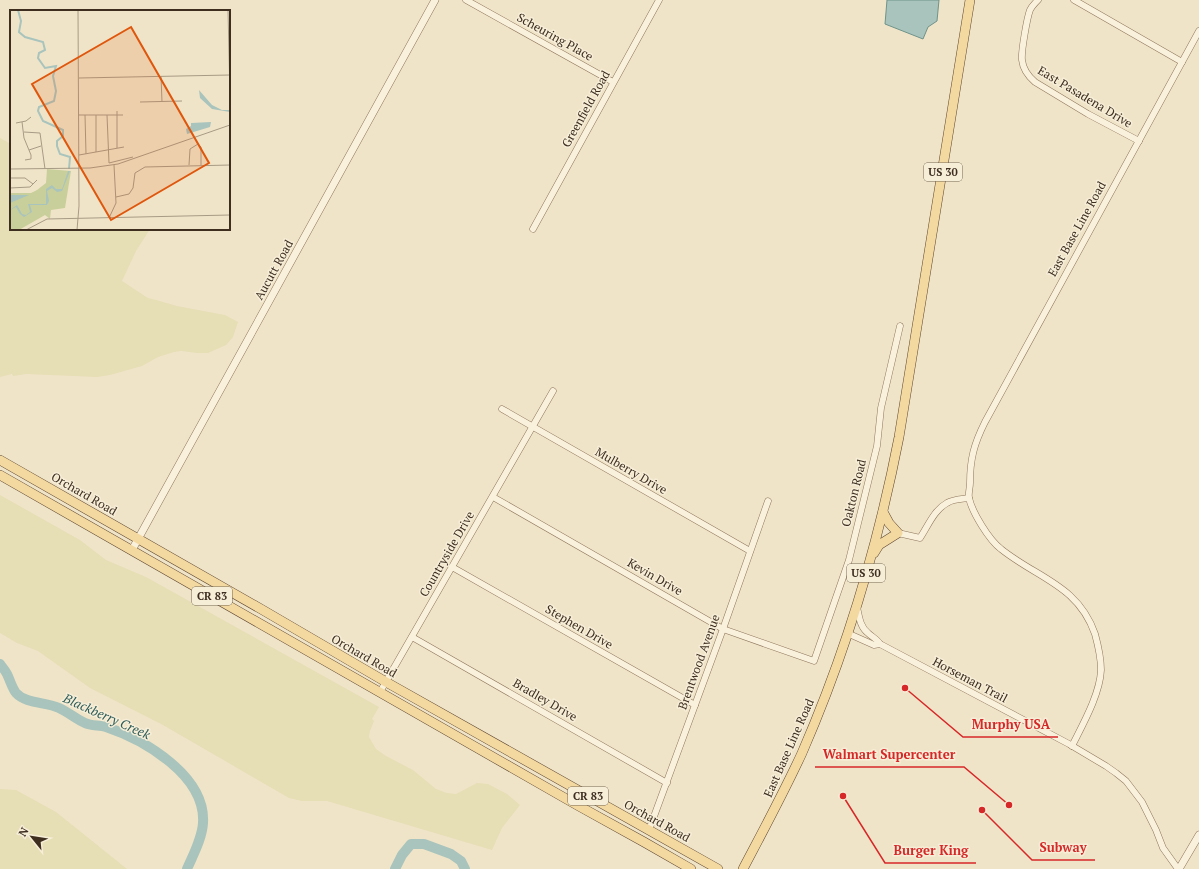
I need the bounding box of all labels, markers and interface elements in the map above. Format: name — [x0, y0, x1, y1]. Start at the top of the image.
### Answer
street label: Scheuring Place — [515, 9, 596, 64]
inset map — [10, 10, 230, 230]
street label: East Pasadena Drive — [1035, 62, 1135, 131]
street label: Greenfield Road — [558, 68, 613, 150]
road number: US 30 — [924, 163, 962, 181]
street label: East Base Line Road — [1044, 178, 1109, 279]
street label: Aucutt Road — [251, 237, 296, 302]
street label: Mulberry Drive — [593, 444, 670, 497]
street label: Oakton Road — [838, 457, 869, 528]
street label: Orchard Road — [49, 469, 120, 519]
street label: Countryside Drive — [416, 508, 477, 599]
street label: Kevin Drive — [625, 555, 686, 598]
road number: US 30 — [847, 564, 885, 582]
road number: CR 83 — [192, 587, 232, 605]
street label: Stephen Drive — [543, 601, 616, 652]
street label: Brentwood Avenue — [674, 612, 723, 711]
street label: Orchard Road — [329, 631, 400, 681]
street label: Horseman Trail — [930, 654, 1011, 706]
street label: Bradley Drive — [510, 675, 580, 724]
water label: Blackberry Creek — [60, 688, 154, 744]
street label: East Base Line Road — [760, 696, 817, 799]
callout: Murphy USA — [963, 712, 1058, 737]
text: Murphy USA — [972, 715, 1051, 733]
callout: Walmart Supercenter — [815, 742, 964, 767]
text: Walmart Supercenter — [823, 745, 956, 763]
road number: CR 83 — [568, 787, 608, 805]
street label: Orchard Road — [622, 796, 693, 845]
north arrow — [12, 817, 52, 857]
text: N — [15, 824, 32, 839]
callout: Subway — [1032, 835, 1095, 860]
callout: Burger King — [885, 838, 976, 863]
text: Subway — [1039, 838, 1088, 856]
text: Burger King — [894, 841, 969, 859]

